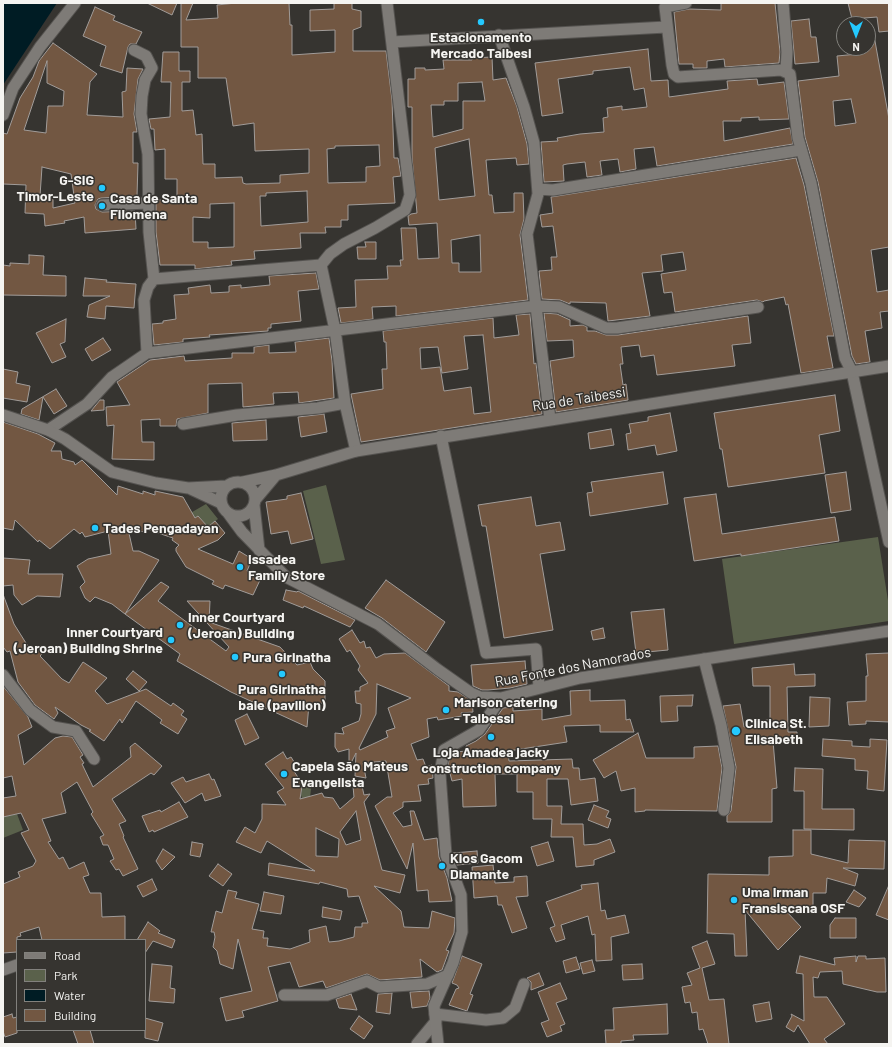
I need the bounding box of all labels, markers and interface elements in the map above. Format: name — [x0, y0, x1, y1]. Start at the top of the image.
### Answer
north arrow — [836, 16, 876, 56]
marker: Estacionamento Mercado Taibesi — [476, 17, 486, 27]
place label: Estacionamento Mercado Taibesi — [430, 29, 532, 62]
text: N — [852, 41, 860, 54]
place label: G-SIG Timor-Leste — [17, 172, 94, 204]
marker: G-SIG Timor-Leste — [97, 183, 107, 193]
place label: Casa de Santa Filomena — [110, 190, 197, 222]
marker: Casa de Santa Filomena — [97, 201, 107, 211]
street label: Rua de Taibessi — [531, 383, 627, 415]
place label: Tades Pengadayan — [103, 520, 219, 536]
marker: Tades Pengadayan — [90, 523, 100, 533]
place label: Issadea Family Store — [248, 551, 325, 584]
marker: Issadea Family Store — [235, 562, 245, 572]
place label: Inner Courtyard (Jeroan) Building — [188, 609, 294, 642]
marker: Inner Courtyard (Jeroan) Building — [175, 620, 185, 630]
place label: Inner Courtyard (Jeroan) Building Shrine — [14, 624, 163, 656]
marker: Inner Courtyard (Jeroan) Building Shrine — [166, 635, 176, 645]
street label: Rua Fonte dos Namorados — [494, 644, 652, 690]
place label: Pura Girinatha — [243, 649, 331, 665]
marker: Pura Girinatha — [230, 652, 240, 662]
marker: Pura Girinatha bale (pavilion) — [277, 669, 287, 679]
place label: Pura Girinatha bale (pavilion) — [238, 681, 326, 714]
place label: Marison catering - Taibessi — [454, 694, 558, 726]
marker: Marison catering - Taibessi — [441, 705, 451, 715]
place label: Clinica St. Elisabeth — [745, 715, 807, 748]
marker: Clinica St. Elisabeth — [730, 725, 742, 737]
marker: Loja Amadea jacky construction company — [486, 732, 496, 742]
place label: Loja Amadea jacky construction company — [421, 744, 561, 776]
place label: Capela São Mateus Evangelista — [292, 758, 408, 790]
marker: Capela São Mateus Evangelista — [279, 769, 289, 779]
place label: Kios Gacom Diamante — [450, 850, 523, 882]
marker: Kios Gacom Diamante — [437, 861, 447, 871]
place label: Uma Irman Fransiscana OSF — [742, 884, 845, 916]
marker: Uma Irman Fransiscana OSF — [729, 895, 739, 905]
legend — [16, 939, 146, 1031]
text: Road — [54, 948, 81, 962]
text: Park — [54, 968, 78, 982]
text: Water — [54, 988, 85, 1002]
text: Building — [54, 1008, 96, 1022]

